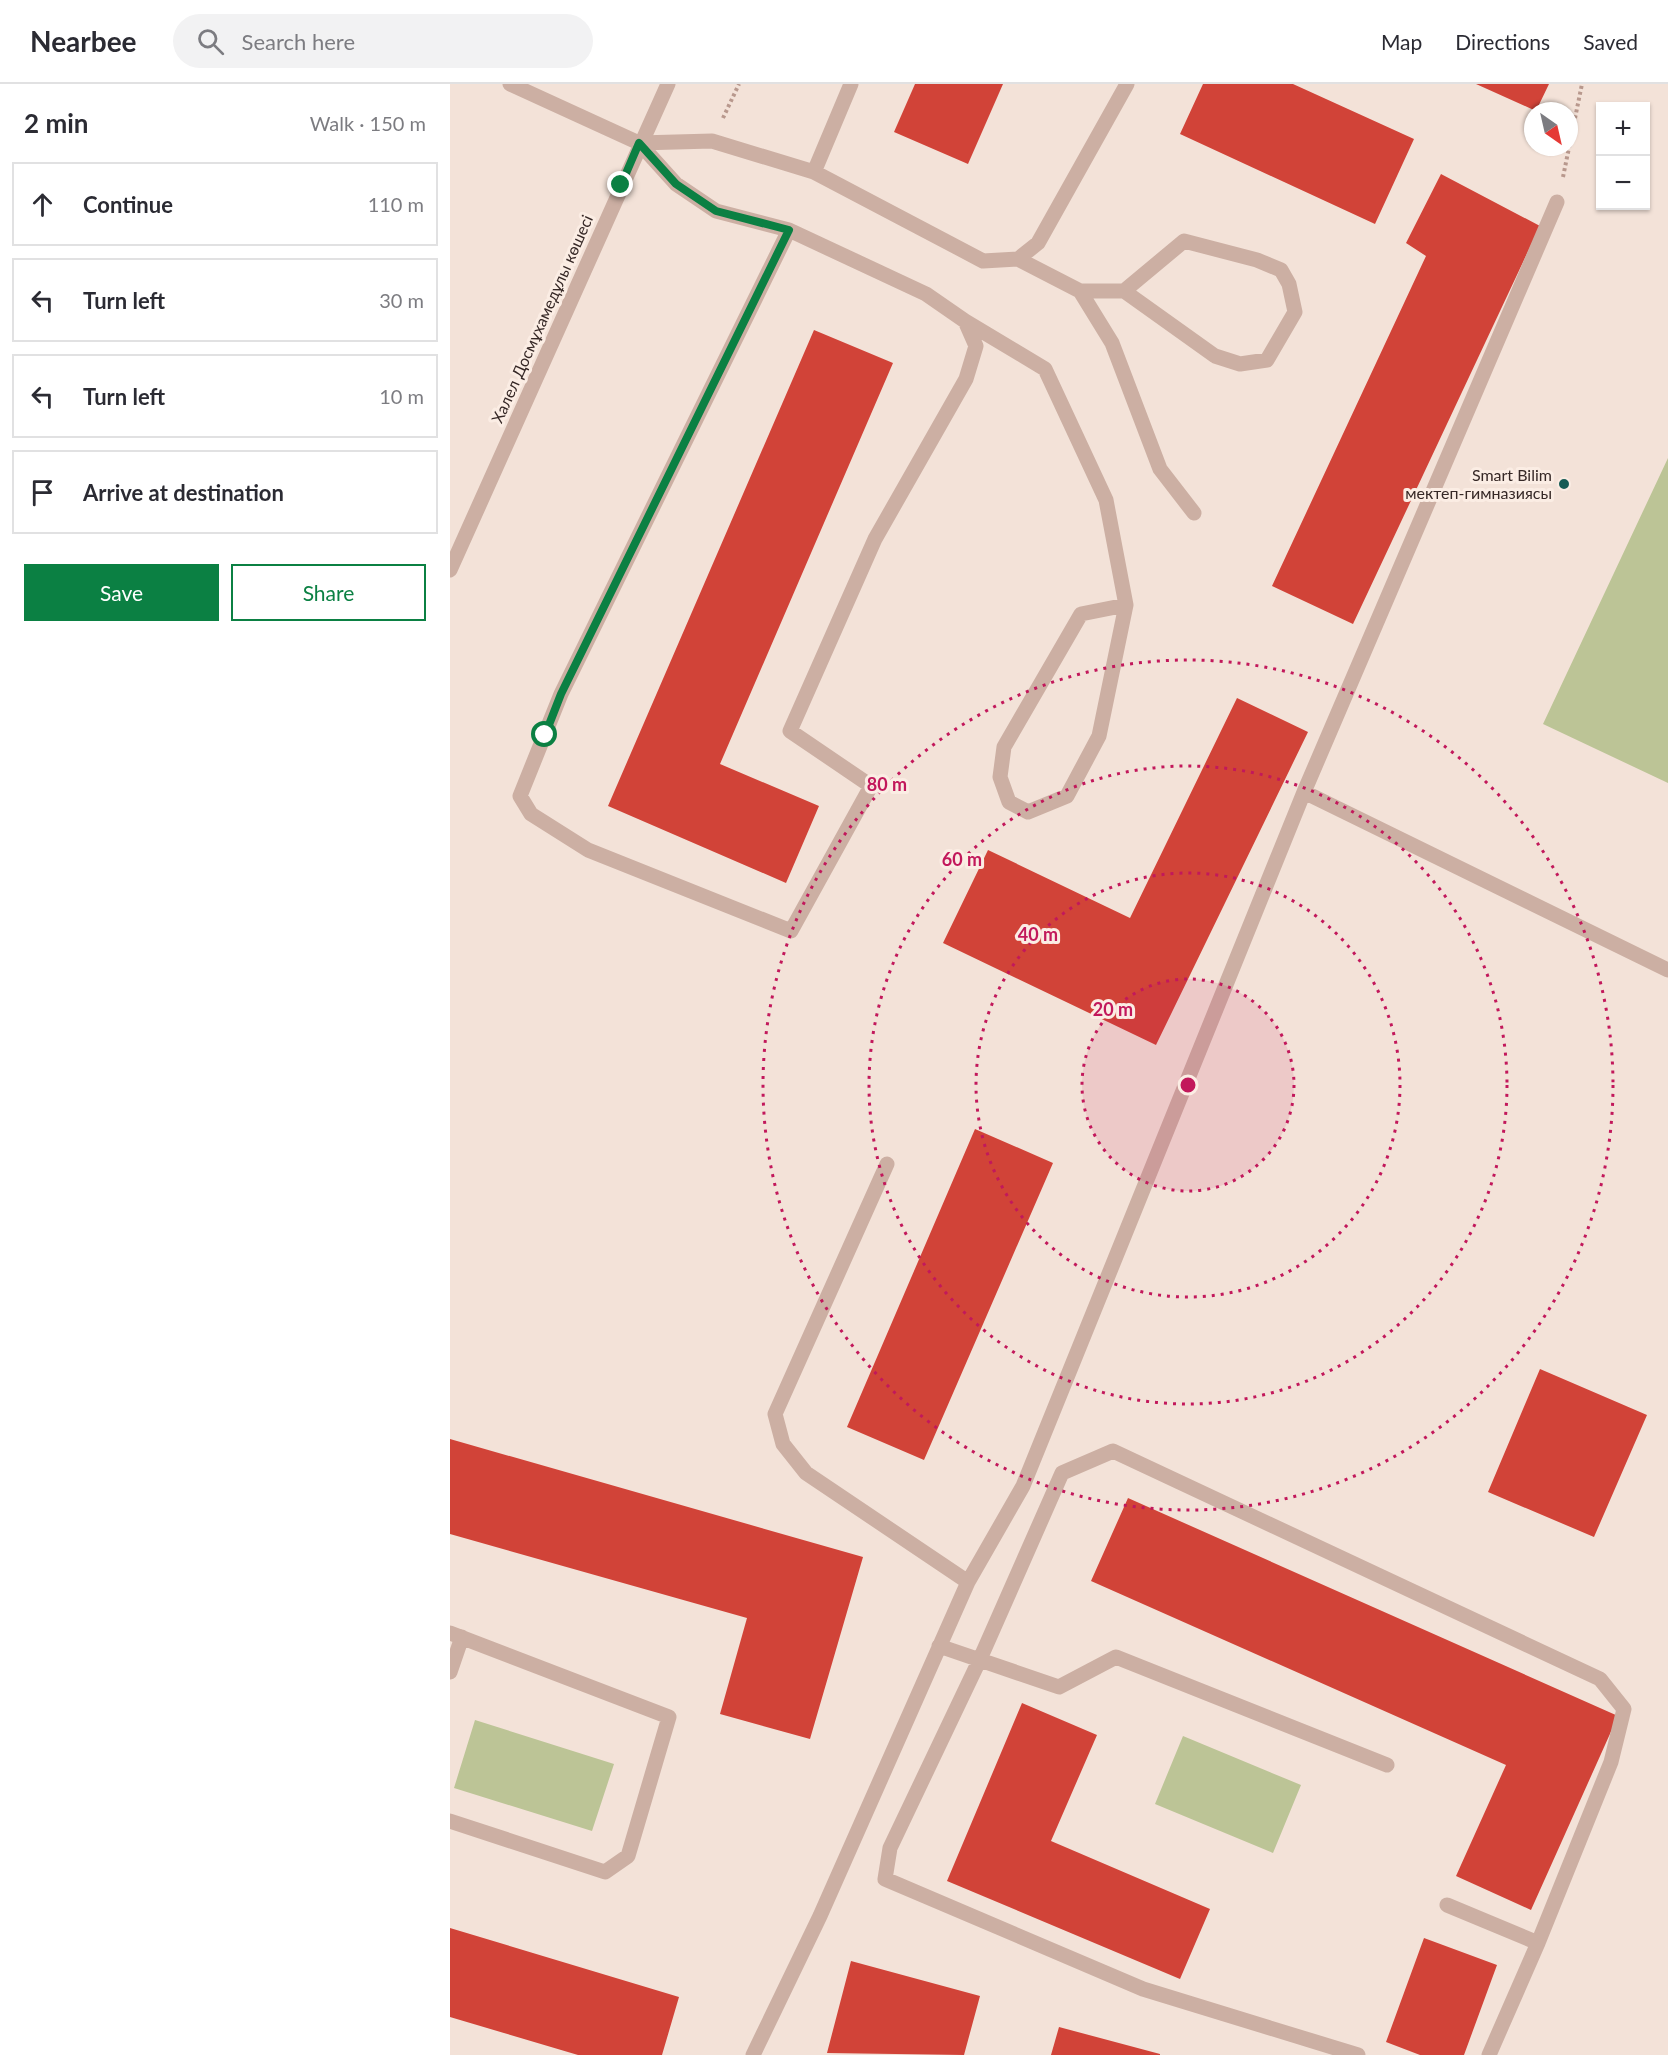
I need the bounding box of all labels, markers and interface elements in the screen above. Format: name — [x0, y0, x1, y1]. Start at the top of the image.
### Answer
search box — [173, 14, 593, 68]
text: Nearbee — [30, 24, 137, 58]
icon: search — [194, 25, 227, 58]
text: Search here — [242, 28, 355, 55]
text: Map — [1381, 29, 1422, 54]
text: Directions — [1455, 29, 1550, 54]
text: Saved — [1583, 29, 1638, 54]
north arrow — [1524, 102, 1578, 156]
map controls — [1596, 102, 1650, 210]
button: + — [1596, 102, 1650, 156]
text: 2 min — [24, 107, 88, 139]
text: Walk · 150 m — [310, 111, 426, 135]
button: − — [1596, 156, 1650, 210]
route end — [607, 171, 633, 197]
icon: ahead — [26, 188, 59, 221]
text: Continue — [83, 191, 173, 218]
text: 110 m — [368, 192, 424, 216]
street label: Халел Досмұхамедұлы көшесі — [487, 212, 596, 426]
icon: left — [26, 284, 59, 317]
text: Turn left — [83, 287, 165, 314]
text: 30 m — [379, 288, 424, 312]
icon: left — [26, 380, 59, 413]
text: Turn left — [83, 383, 165, 410]
text: 10 m — [379, 384, 424, 408]
place label: Smart Bilim мектеп-гимназиясы — [1405, 465, 1552, 502]
icon: arrive — [26, 476, 59, 509]
marker: Smart Bilim мектеп-гимназиясы — [1557, 477, 1571, 491]
text: Arrive at destination — [83, 479, 284, 506]
button: Save — [24, 564, 219, 621]
button: Share — [231, 564, 426, 621]
route start — [531, 721, 557, 747]
text: 80 m — [867, 773, 907, 795]
text: 60 m — [942, 848, 982, 870]
text: 40 m — [1018, 923, 1058, 945]
text: 20 m — [1093, 998, 1133, 1020]
centre of rings — [1178, 1075, 1198, 1095]

